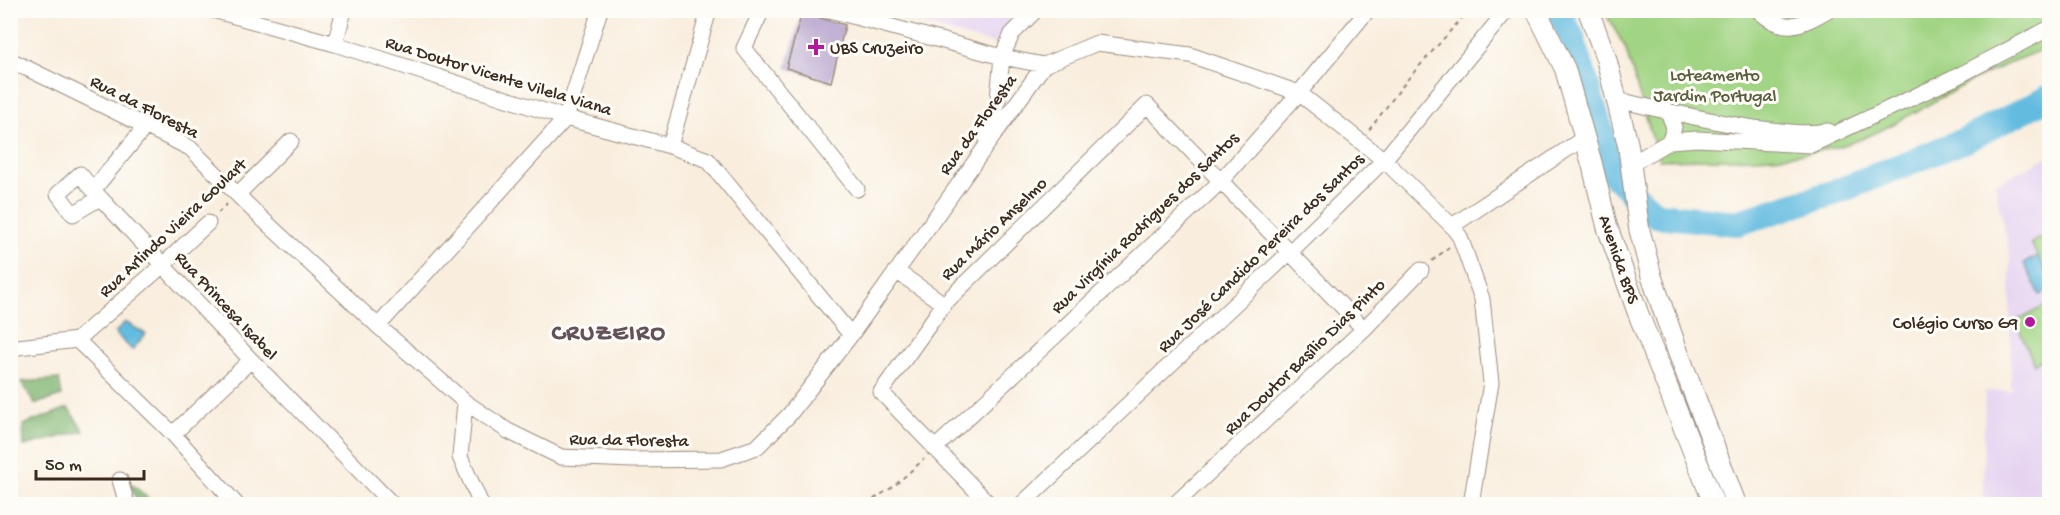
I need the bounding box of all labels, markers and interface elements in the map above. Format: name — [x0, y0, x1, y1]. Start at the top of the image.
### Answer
street label: Rua Doutor Vicente Vilela Viana — [383, 33, 615, 122]
marker: UBS Cruzeiro — [807, 38, 825, 56]
place label: UBS Cruzeiro — [830, 39, 924, 60]
park label: Loteamento Jardim Portugal — [1653, 66, 1777, 108]
street label: Rua da Floresta — [936, 70, 1023, 180]
street label: Rua da Floresta — [86, 72, 203, 145]
street label: Rua Virgínia Rodrigues dos Santos — [1048, 128, 1245, 319]
street label: Rua José Candido Pereira dos Santos — [1154, 149, 1370, 358]
street label: Rua Arlindo Vieira Goulart — [96, 154, 253, 303]
street label: Rua Mário Anselmo — [937, 174, 1052, 286]
street label: Avenida BPS — [1593, 213, 1643, 308]
street label: Rua Princesa Isabel — [169, 248, 281, 365]
street label: Rua Doutor Basílio Dias Pinto — [1221, 275, 1391, 440]
place label: Colégio Curso G9 — [1893, 314, 2018, 335]
marker: Colégio Curso G9 — [2023, 315, 2037, 329]
district label: CRUZEIRO — [552, 320, 666, 349]
street label: Rua da Floresta — [569, 430, 690, 453]
scale bar — [36, 443, 144, 481]
text: 50 m — [45, 456, 82, 477]

